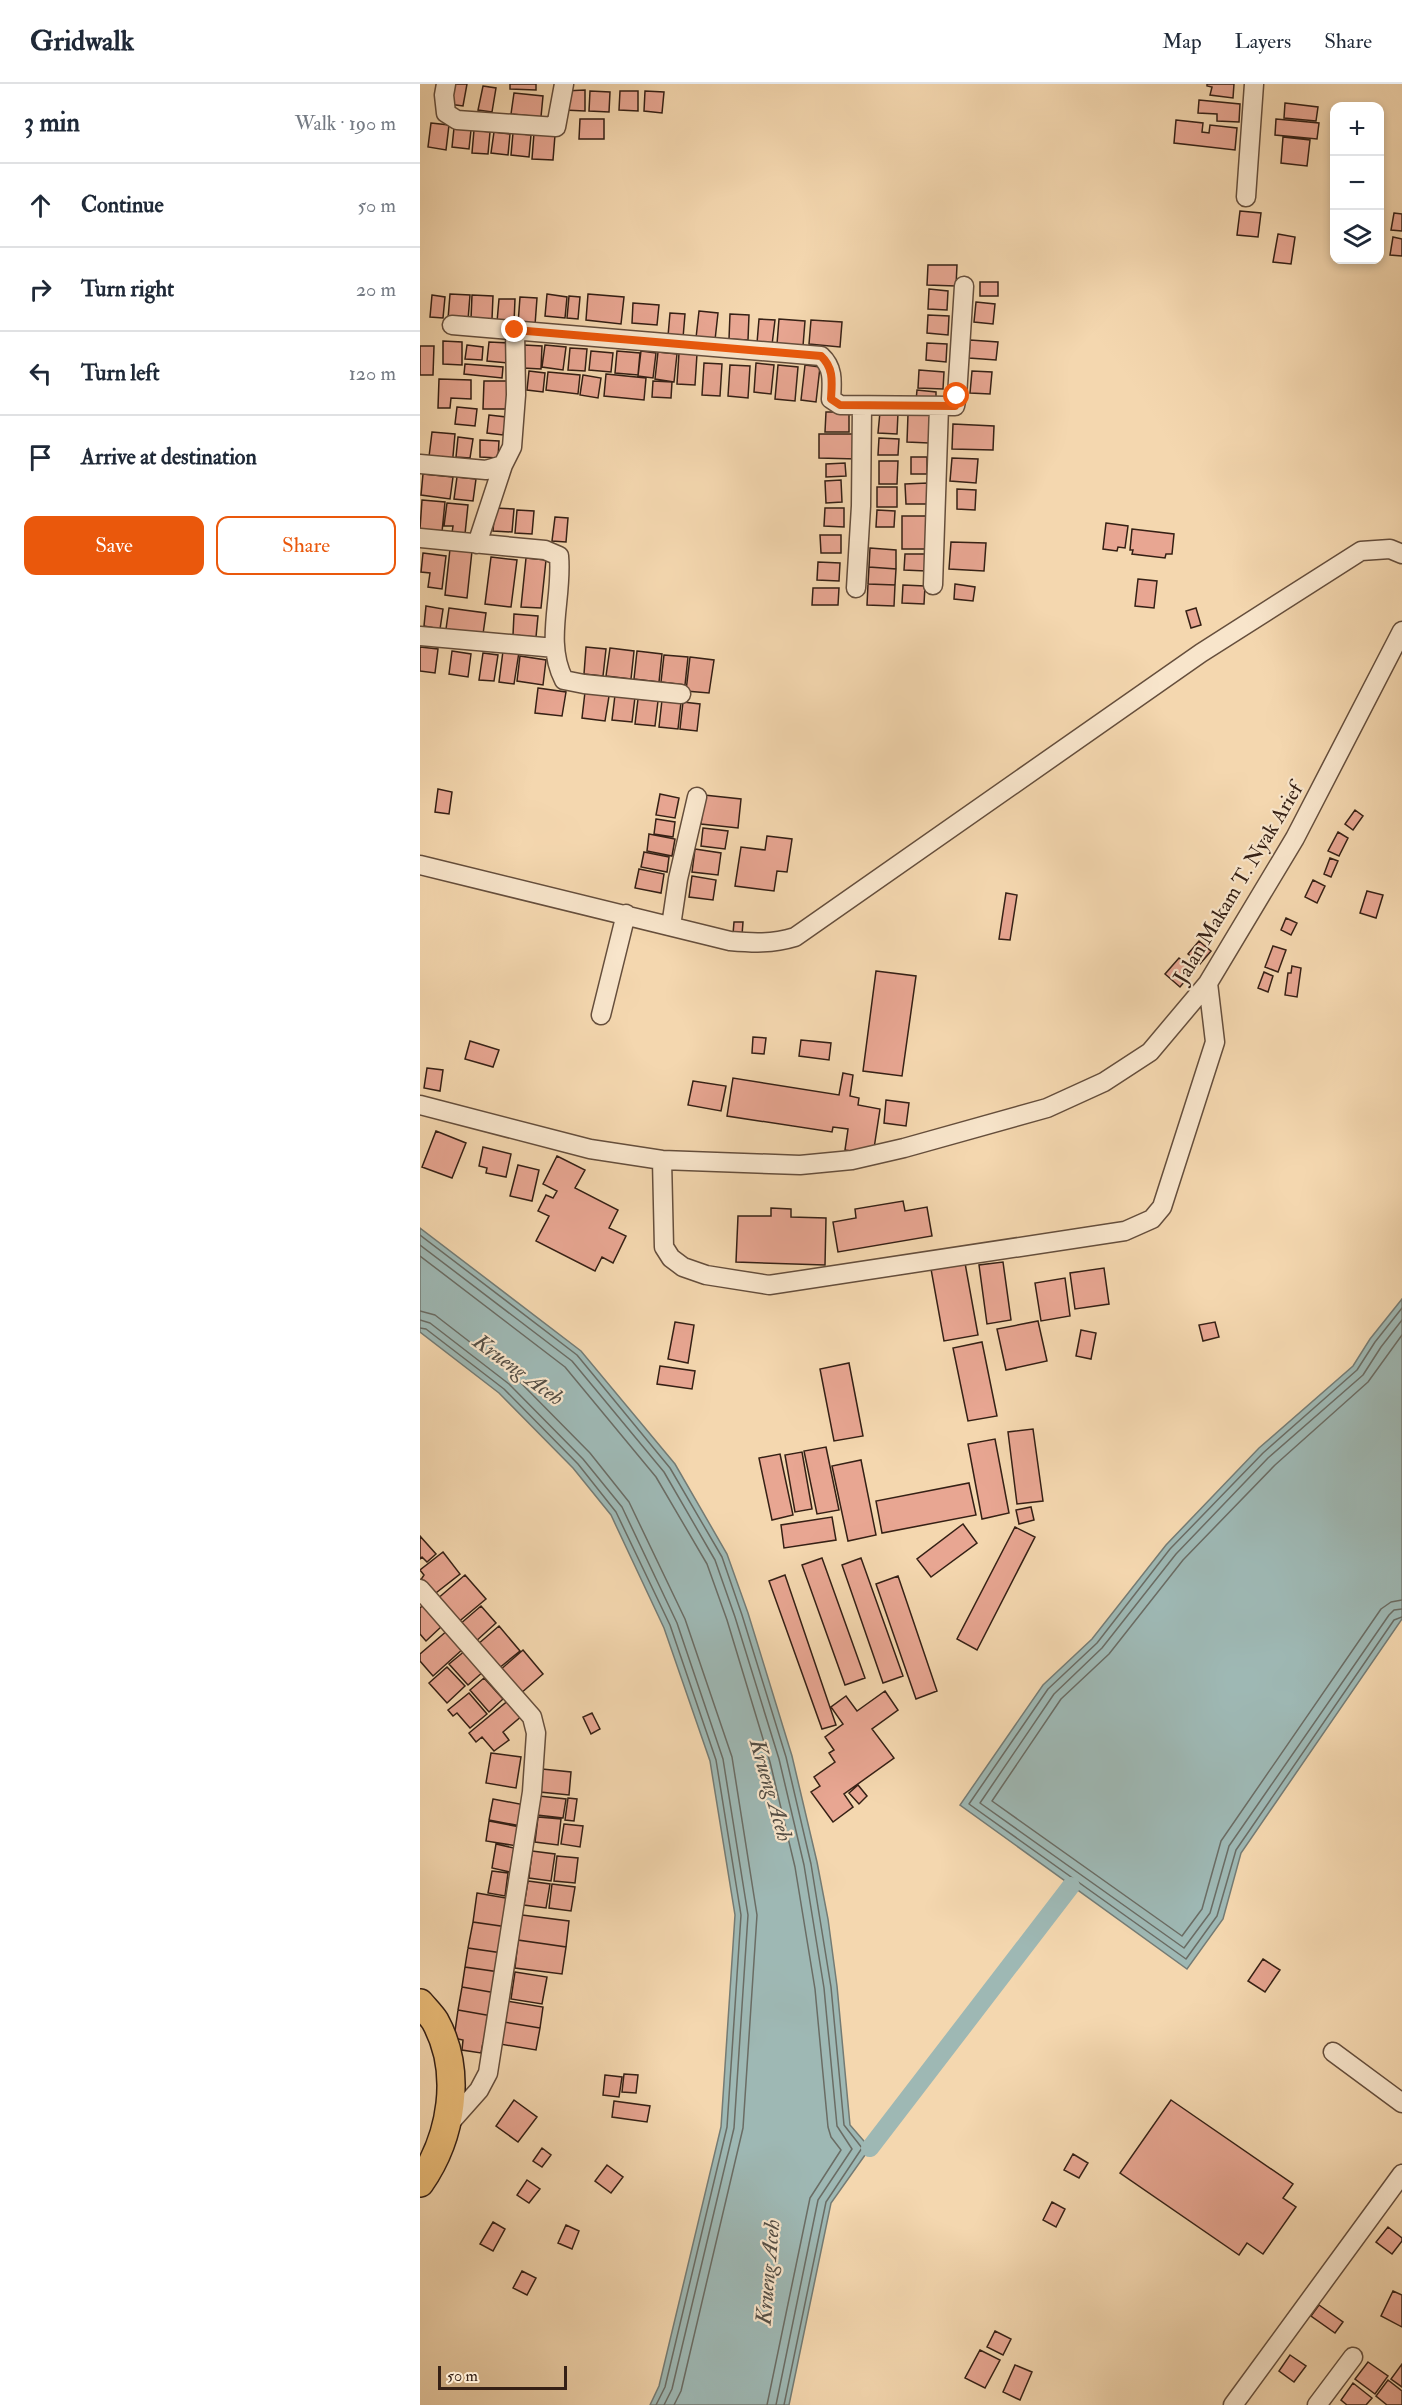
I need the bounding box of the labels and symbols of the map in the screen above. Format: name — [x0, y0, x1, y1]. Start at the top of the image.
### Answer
route end — [501, 316, 527, 342]
route start — [943, 382, 969, 408]
street label: Jalan Makam T. Nyak Arief — [1167, 775, 1311, 990]
water label: Krueng Aceh — [467, 1327, 569, 1412]
water label: Krueng Aceh — [743, 1735, 799, 1845]
water label: Krueng Aceh — [749, 2218, 787, 2327]
scale bar — [438, 2363, 567, 2390]

